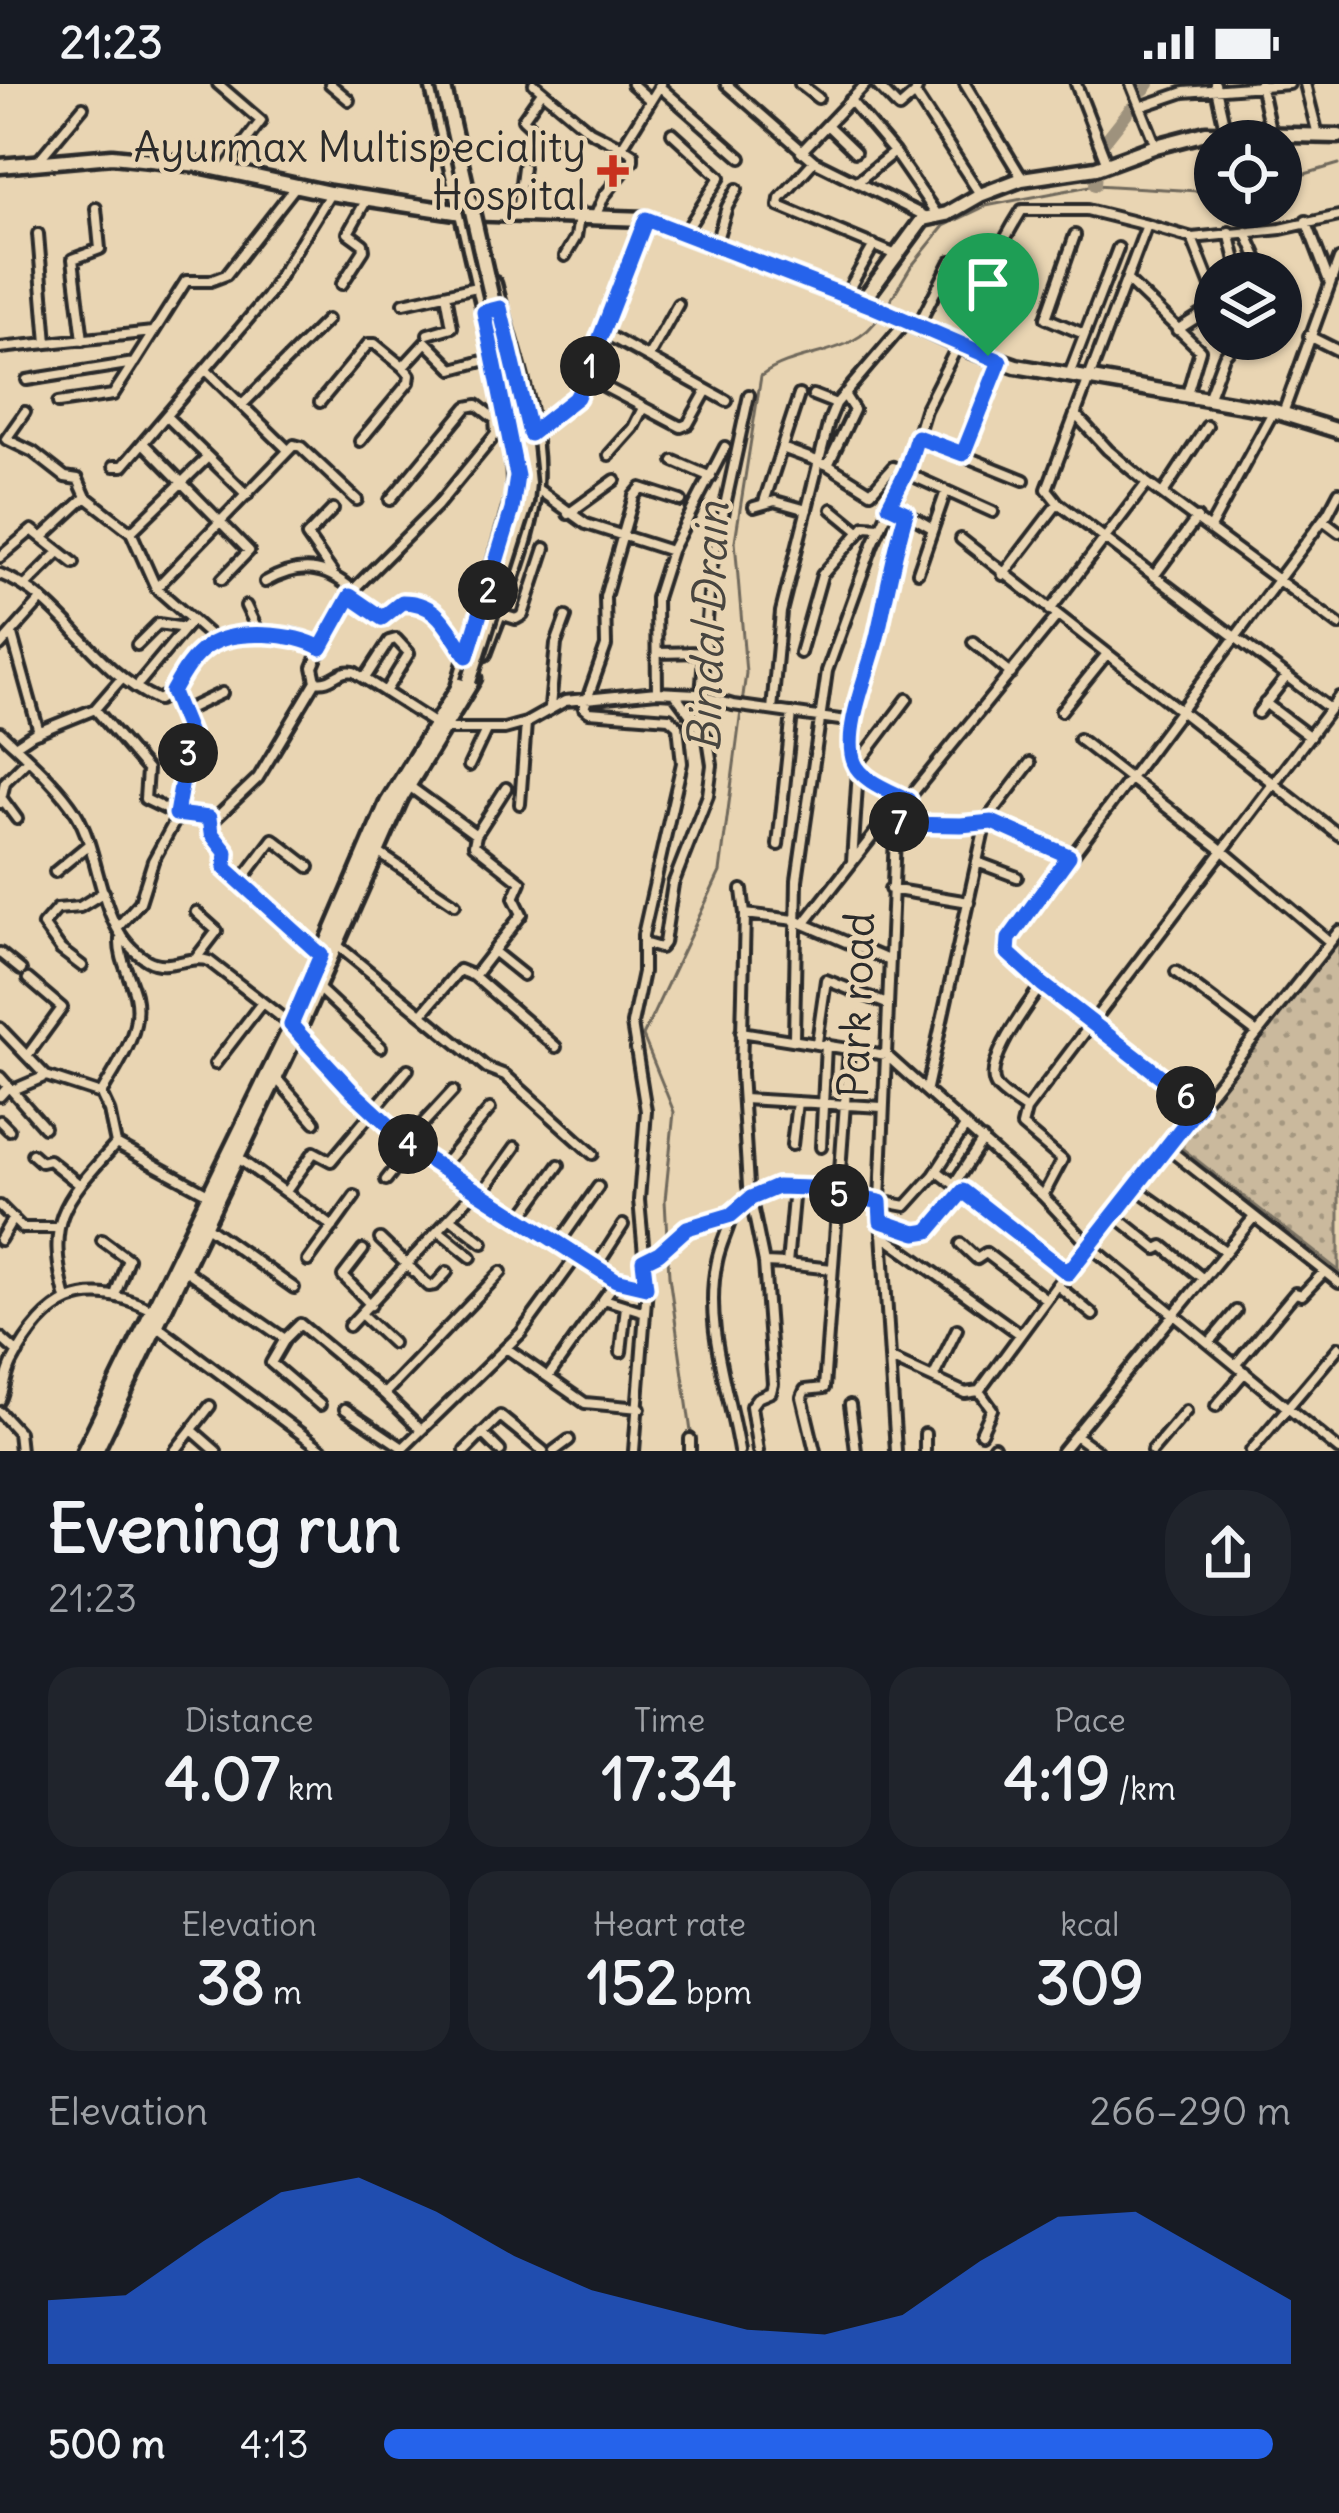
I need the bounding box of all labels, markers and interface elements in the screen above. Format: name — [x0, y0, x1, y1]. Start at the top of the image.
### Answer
text: 21:23 — [60, 14, 163, 70]
map controls — [1194, 120, 1302, 360]
button: locate — [1194, 120, 1302, 228]
place label: Ayurmax Multispeciality Hospital — [133, 121, 586, 221]
marker: Ayurmax Multispeciality Hospital — [597, 155, 629, 187]
pin — [937, 233, 1039, 356]
icon: arrive — [955, 251, 1021, 317]
button: layers — [1194, 252, 1302, 360]
pin: 1 — [560, 336, 620, 396]
text: 1 — [583, 345, 597, 387]
water label: Bindal Drain — [676, 500, 740, 753]
pin: 2 — [458, 560, 518, 620]
text: 2 — [479, 569, 497, 611]
pin: 3 — [158, 723, 218, 783]
text: 3 — [179, 732, 197, 774]
pin: 7 — [869, 792, 929, 852]
text: 7 — [891, 801, 907, 843]
street label: Park road — [827, 911, 885, 1099]
pin: 6 — [1156, 1066, 1216, 1126]
text: 6 — [1176, 1075, 1196, 1117]
pin: 4 — [378, 1114, 438, 1174]
text: 4 — [398, 1123, 418, 1165]
pin: 5 — [809, 1164, 869, 1224]
text: 5 — [830, 1173, 848, 1215]
text: Evening run — [48, 1487, 401, 1570]
button: share — [1165, 1490, 1291, 1616]
text: 21:23 — [48, 1574, 137, 1623]
text: Distance — [185, 1699, 314, 1741]
text: Time — [634, 1699, 705, 1741]
text: Pace — [1054, 1699, 1126, 1741]
text: 4.07 — [165, 1741, 280, 1816]
text: 17:34 — [602, 1741, 737, 1816]
text: 4:19 — [1004, 1741, 1110, 1816]
text: km — [280, 1767, 334, 1809]
text: /km — [1110, 1767, 1176, 1809]
text: Elevation — [181, 1903, 317, 1945]
text: Heart rate — [593, 1903, 746, 1945]
text: kcal — [1060, 1903, 1120, 1945]
text: 38 — [196, 1945, 265, 2020]
text: 152 — [587, 1945, 678, 2020]
text: 309 — [1036, 1945, 1144, 2020]
text: m — [265, 1971, 302, 2013]
text: bpm — [678, 1971, 752, 2013]
text: Elevation — [48, 2087, 208, 2136]
text: 266–290 m — [1090, 2087, 1291, 2136]
text: 500 m — [48, 2420, 165, 2469]
text: 4:13 — [240, 2420, 309, 2469]

